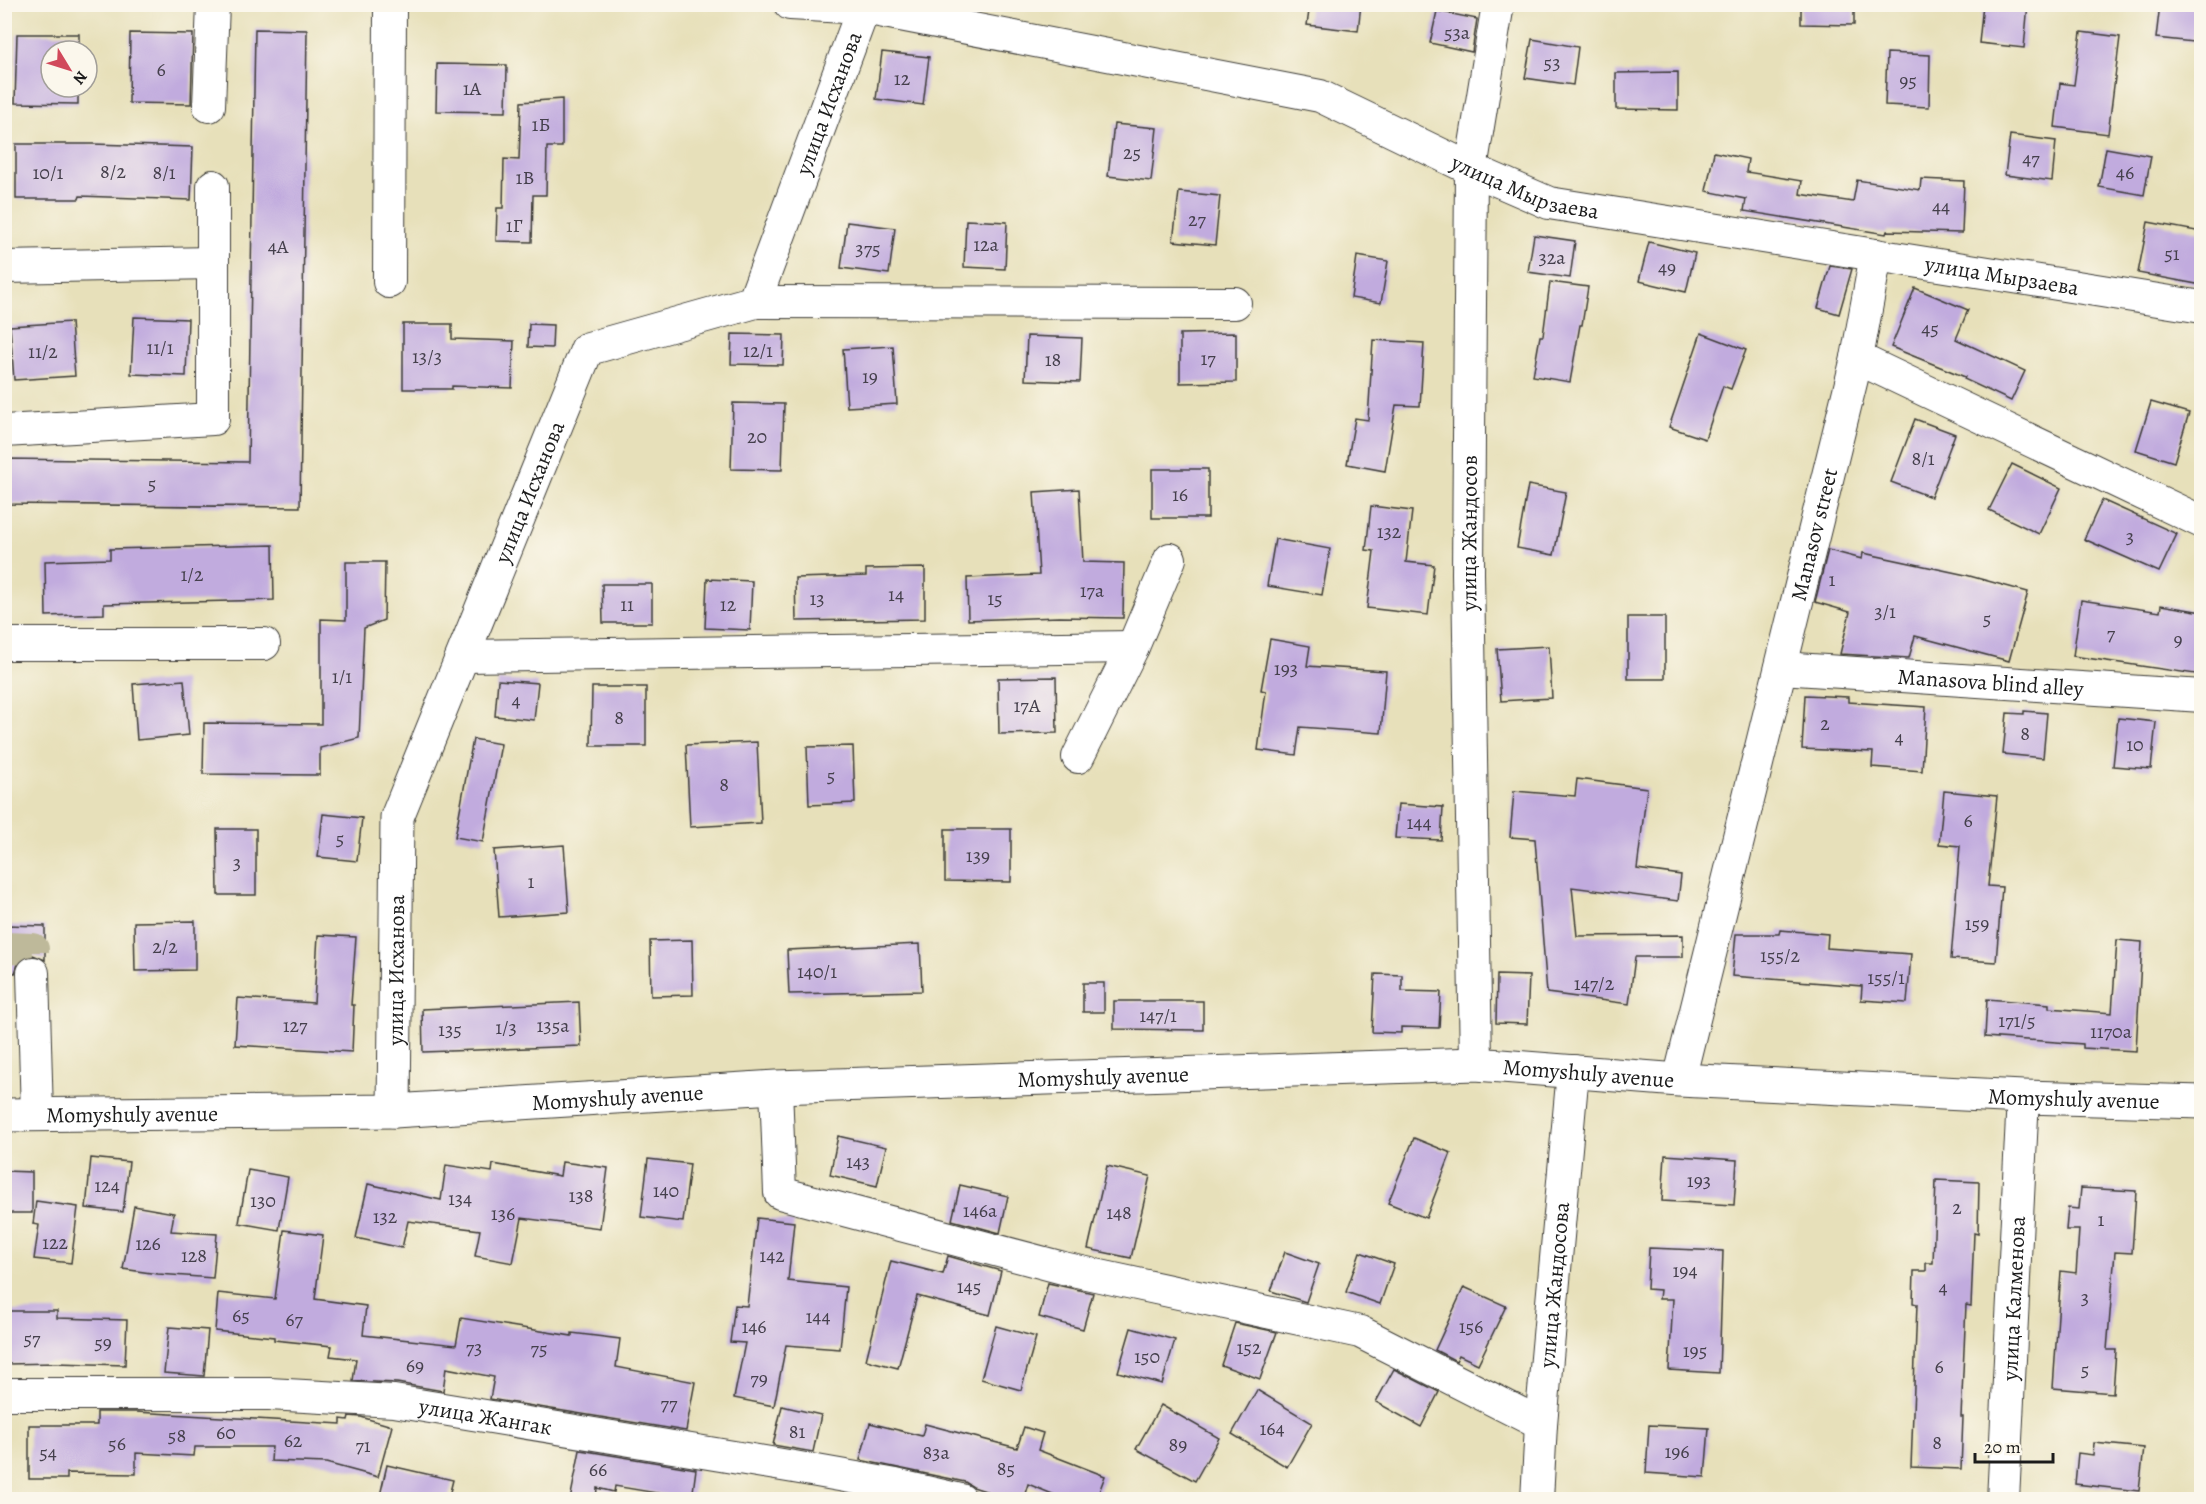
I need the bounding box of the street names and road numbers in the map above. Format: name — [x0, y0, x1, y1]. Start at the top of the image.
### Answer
street label: улица Исханова — [788, 27, 870, 180]
street label: улица Мырзаева — [1445, 147, 1602, 227]
street label: улица Мырзаева — [1922, 249, 2082, 303]
street label: улица Исханова — [487, 416, 573, 569]
street label: улица Жандосов — [1454, 455, 1485, 612]
street label: Manasov street — [1784, 465, 1845, 604]
street label: Manasova blind alley — [1897, 662, 2085, 704]
street label: улица Исханова — [381, 894, 412, 1047]
street label: Momyshuly avenue — [1502, 1052, 1675, 1096]
street label: Momyshuly avenue — [1017, 1059, 1189, 1095]
street label: Momyshuly avenue — [531, 1078, 704, 1118]
street label: Momyshuly avenue — [1987, 1081, 2160, 1117]
street label: Momyshuly avenue — [46, 1099, 218, 1131]
street label: улица Жандосова — [1532, 1200, 1577, 1370]
street label: улица Калменова — [1995, 1214, 2033, 1382]
street label: улица Жангак — [416, 1391, 554, 1443]

